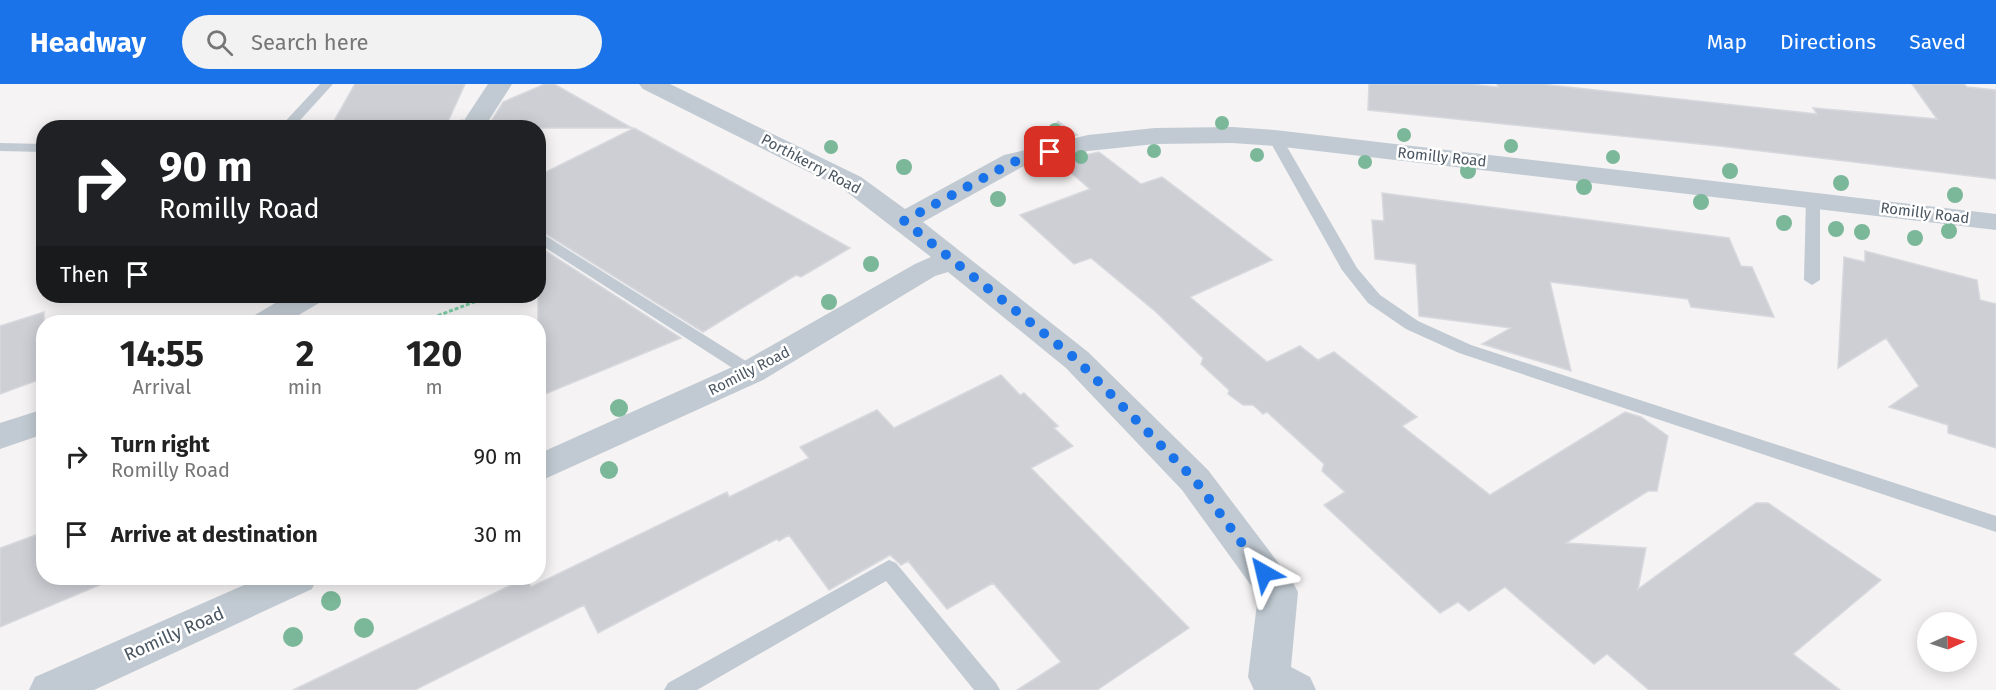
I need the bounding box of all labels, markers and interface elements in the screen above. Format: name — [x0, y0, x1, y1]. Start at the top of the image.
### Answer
search box — [182, 15, 602, 69]
text: Headway — [30, 26, 146, 59]
icon: search — [203, 26, 236, 59]
text: Search here — [251, 29, 369, 56]
text: Map — [1707, 29, 1747, 55]
text: Directions — [1780, 29, 1876, 55]
text: Saved — [1909, 29, 1966, 55]
pin — [1024, 126, 1075, 177]
street label: Porthkerry Road — [758, 130, 864, 198]
icon: arrive — [1033, 135, 1066, 168]
text: 90 m — [159, 142, 253, 192]
street label: Romilly Road — [1397, 143, 1487, 171]
icon: right — [60, 144, 138, 222]
text: Romilly Road — [159, 193, 320, 225]
street label: Romilly Road — [1880, 199, 1970, 227]
icon: arrive — [121, 258, 154, 291]
text: Then — [60, 261, 109, 288]
text: 14:55 — [120, 332, 204, 376]
text: 2 — [296, 332, 314, 376]
text: 120 — [406, 332, 462, 376]
street label: Romilly Road — [705, 343, 793, 399]
text: Arrival — [133, 375, 191, 399]
text: min — [288, 375, 322, 399]
text: m — [426, 375, 443, 399]
text: Turn right — [111, 431, 210, 458]
icon: right — [60, 440, 93, 473]
text: 90 m — [473, 443, 522, 470]
text: Romilly Road — [111, 458, 230, 482]
icon: arrive — [60, 518, 93, 551]
text: Arrive at destination — [111, 521, 318, 548]
text: 30 m — [474, 521, 522, 548]
position arrow — [1232, 541, 1296, 605]
street label: Romilly Road — [121, 602, 227, 666]
north arrow — [1917, 612, 1977, 672]
map controls — [1917, 612, 1977, 672]

